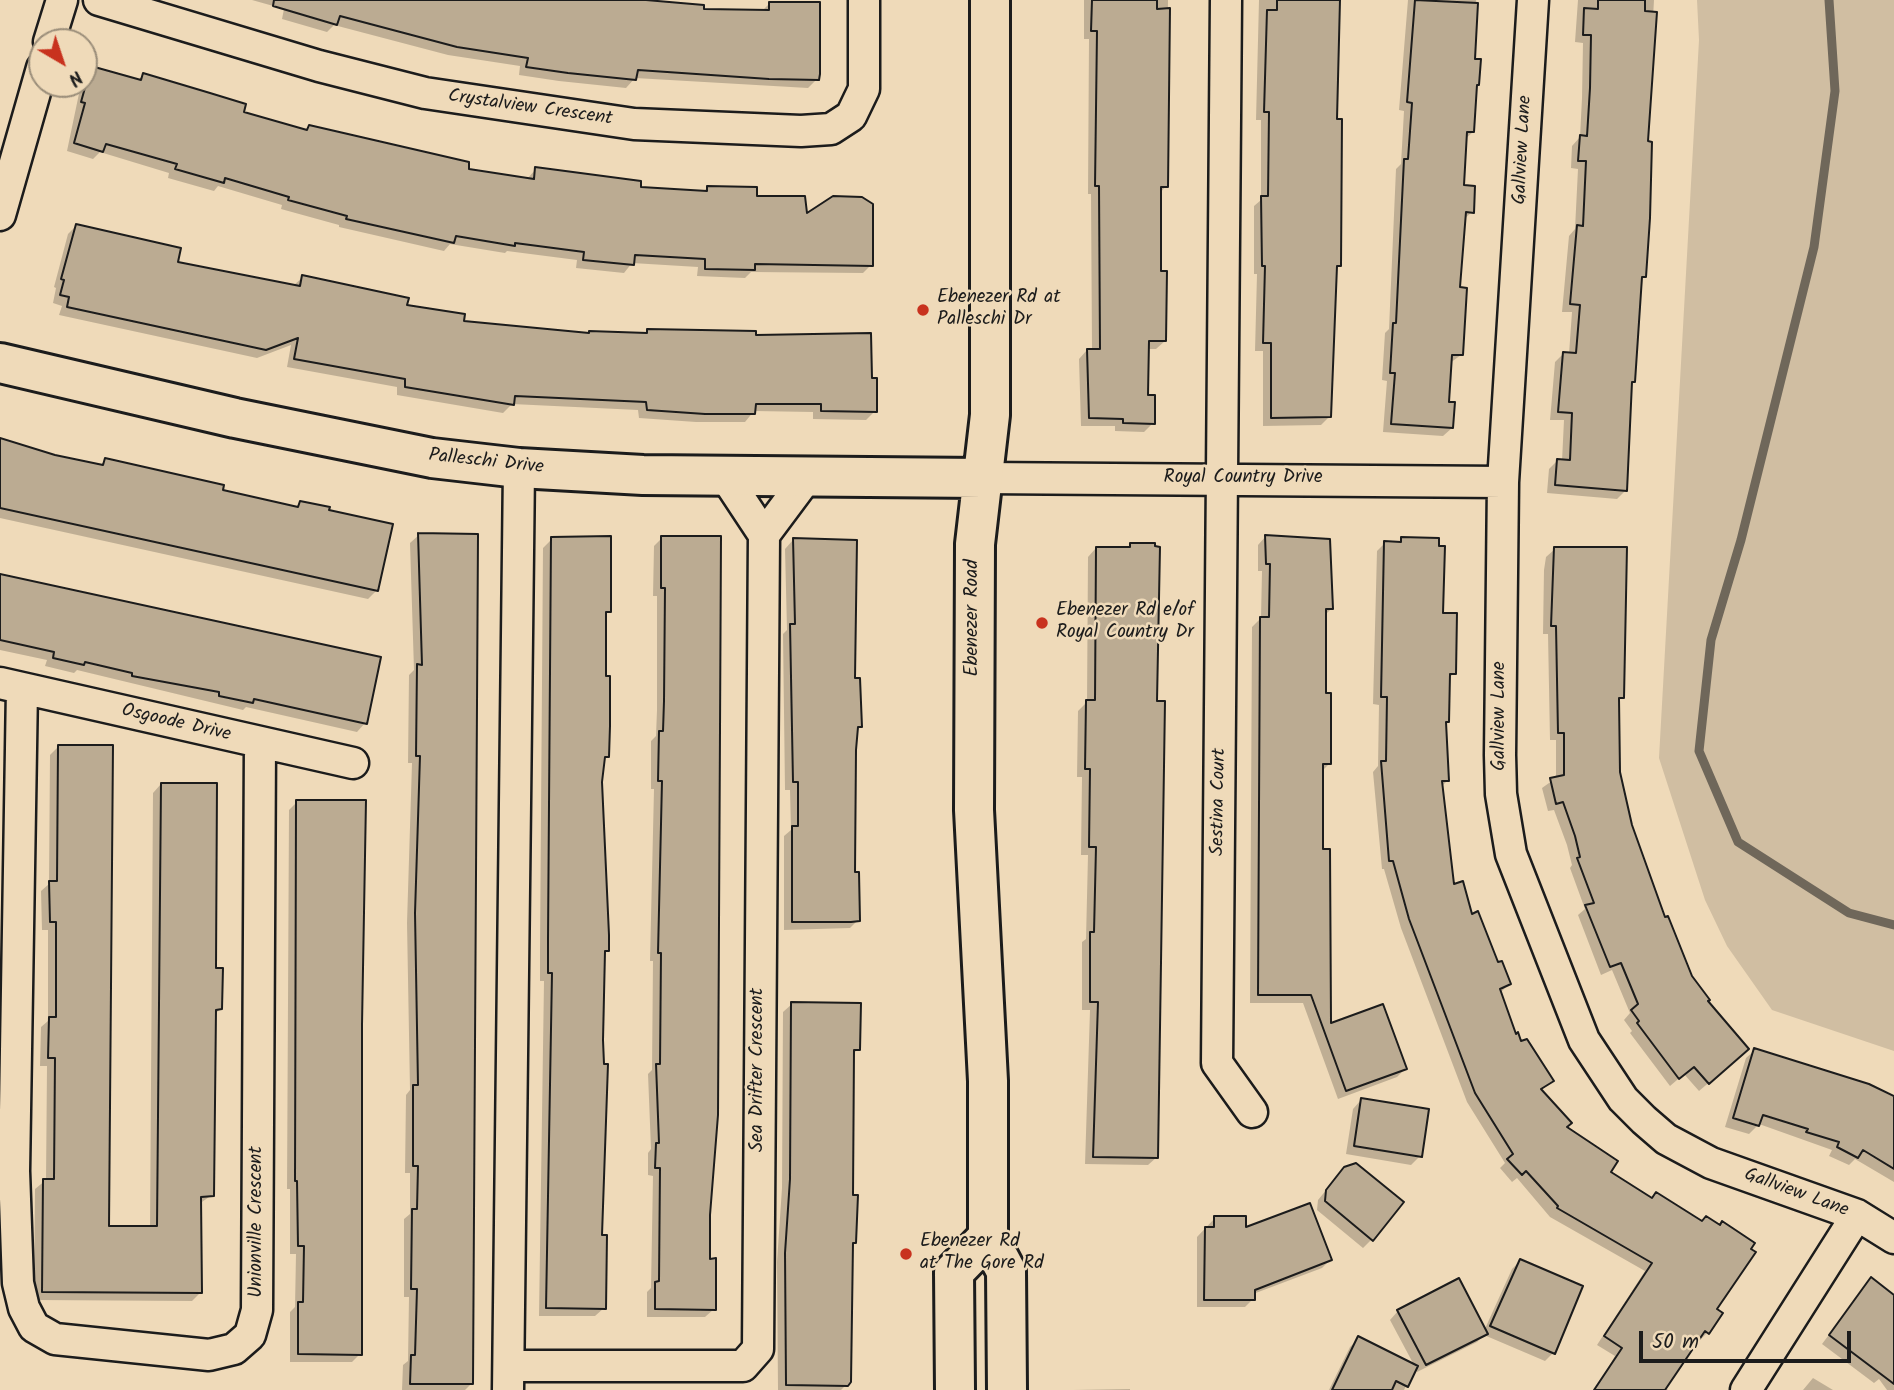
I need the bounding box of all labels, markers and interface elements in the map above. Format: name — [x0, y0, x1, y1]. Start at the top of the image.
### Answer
north arrow — [28, 28, 98, 98]
text: N — [61, 62, 89, 93]
street label: Crystalview Crescent — [446, 86, 614, 132]
street label: Gallview Lane — [1510, 95, 1538, 205]
place label: Ebenezer Rd at Palleschi Dr — [937, 288, 1061, 332]
marker: Ebenezer Rd at Palleschi Dr — [915, 302, 931, 318]
street label: Palleschi Drive — [427, 446, 545, 480]
street label: Royal Country Drive — [1164, 468, 1322, 490]
street label: Ebenezer Road — [963, 559, 985, 677]
place label: Ebenezer Rd e/of Royal Country Dr — [1056, 601, 1194, 645]
marker: Ebenezer Rd e/of Royal Country Dr — [1034, 615, 1050, 631]
street label: Gallview Lane — [1490, 661, 1512, 771]
street label: Osgoode Drive — [119, 700, 233, 748]
street label: Sestina Court — [1208, 748, 1232, 856]
street label: Sea Drifter Crescent — [748, 988, 770, 1152]
street label: Unionville Crescent — [247, 1146, 269, 1298]
street label: Gallview Lane — [1741, 1165, 1851, 1223]
place label: Ebenezer Rd at The Gore Rd — [920, 1232, 1044, 1276]
marker: Ebenezer Rd at The Gore Rd — [898, 1246, 914, 1262]
scale bar — [1642, 1316, 1854, 1360]
text: 50 m — [1652, 1326, 1699, 1359]

